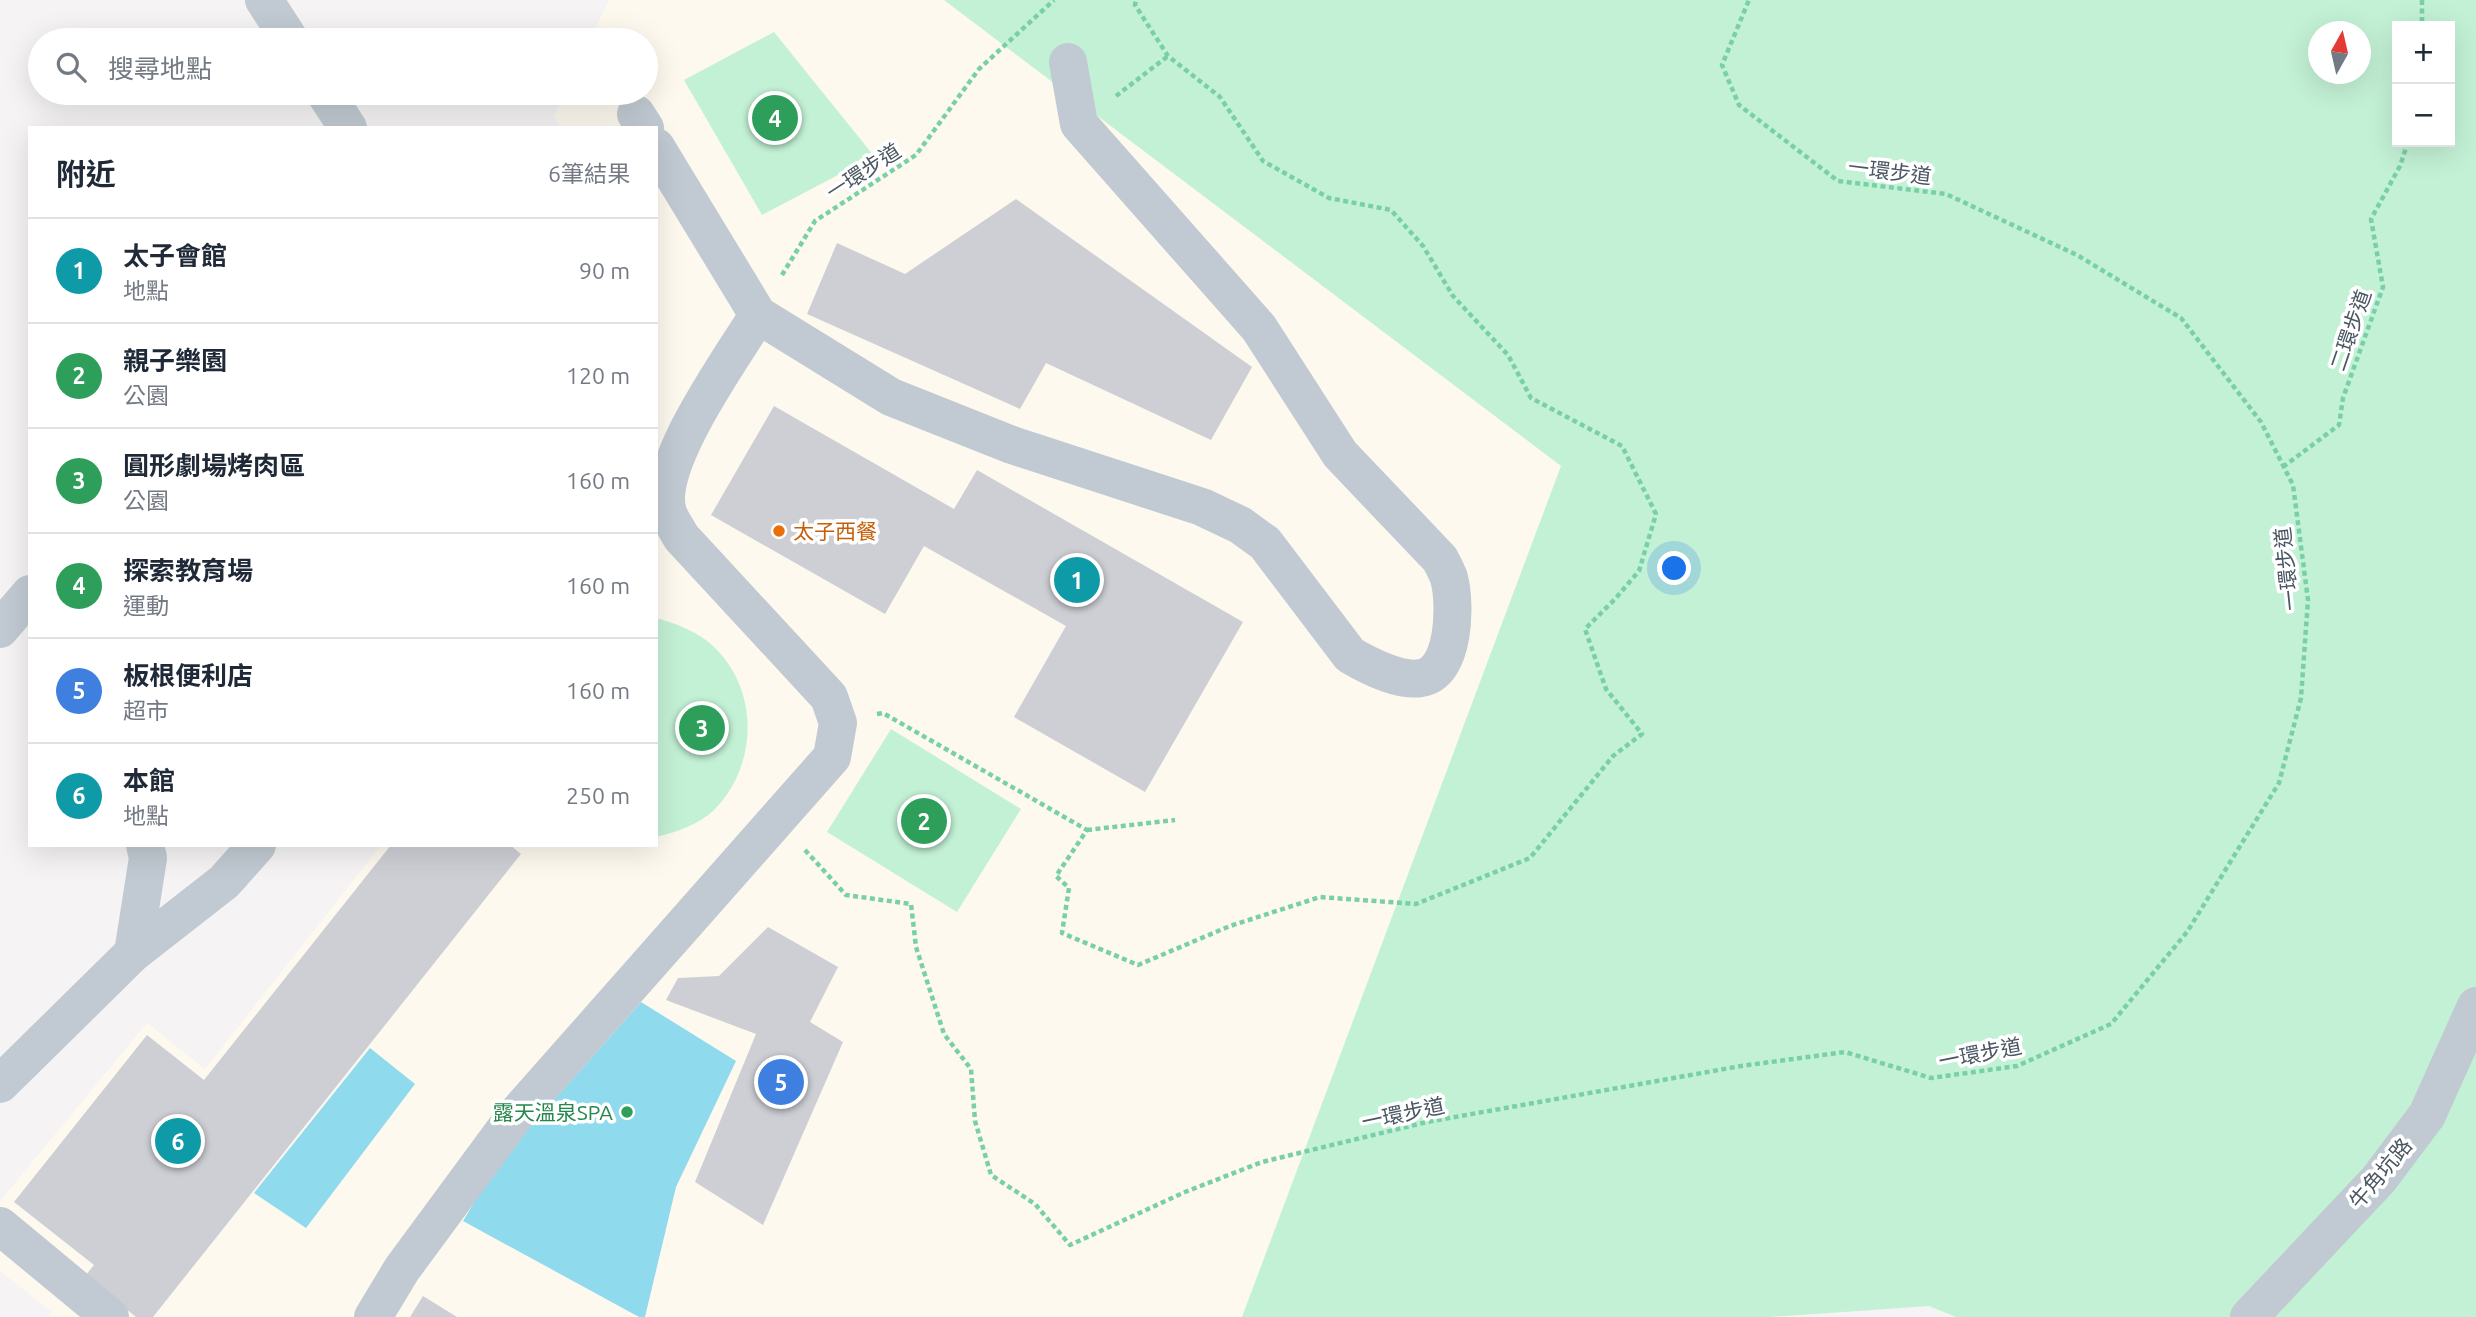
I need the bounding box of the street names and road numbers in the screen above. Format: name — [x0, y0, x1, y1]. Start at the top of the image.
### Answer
street label: 一環步道 — [821, 138, 905, 204]
street label: 一環步道 — [1847, 154, 1933, 188]
street label: 二環步道 — [2325, 286, 2375, 374]
street label: 一環步道 — [2270, 526, 2302, 612]
street label: 一環步道 — [1936, 1033, 2024, 1073]
street label: 一環步道 — [1359, 1093, 1447, 1133]
street label: 牛角坑路 — [2344, 1133, 2416, 1213]

